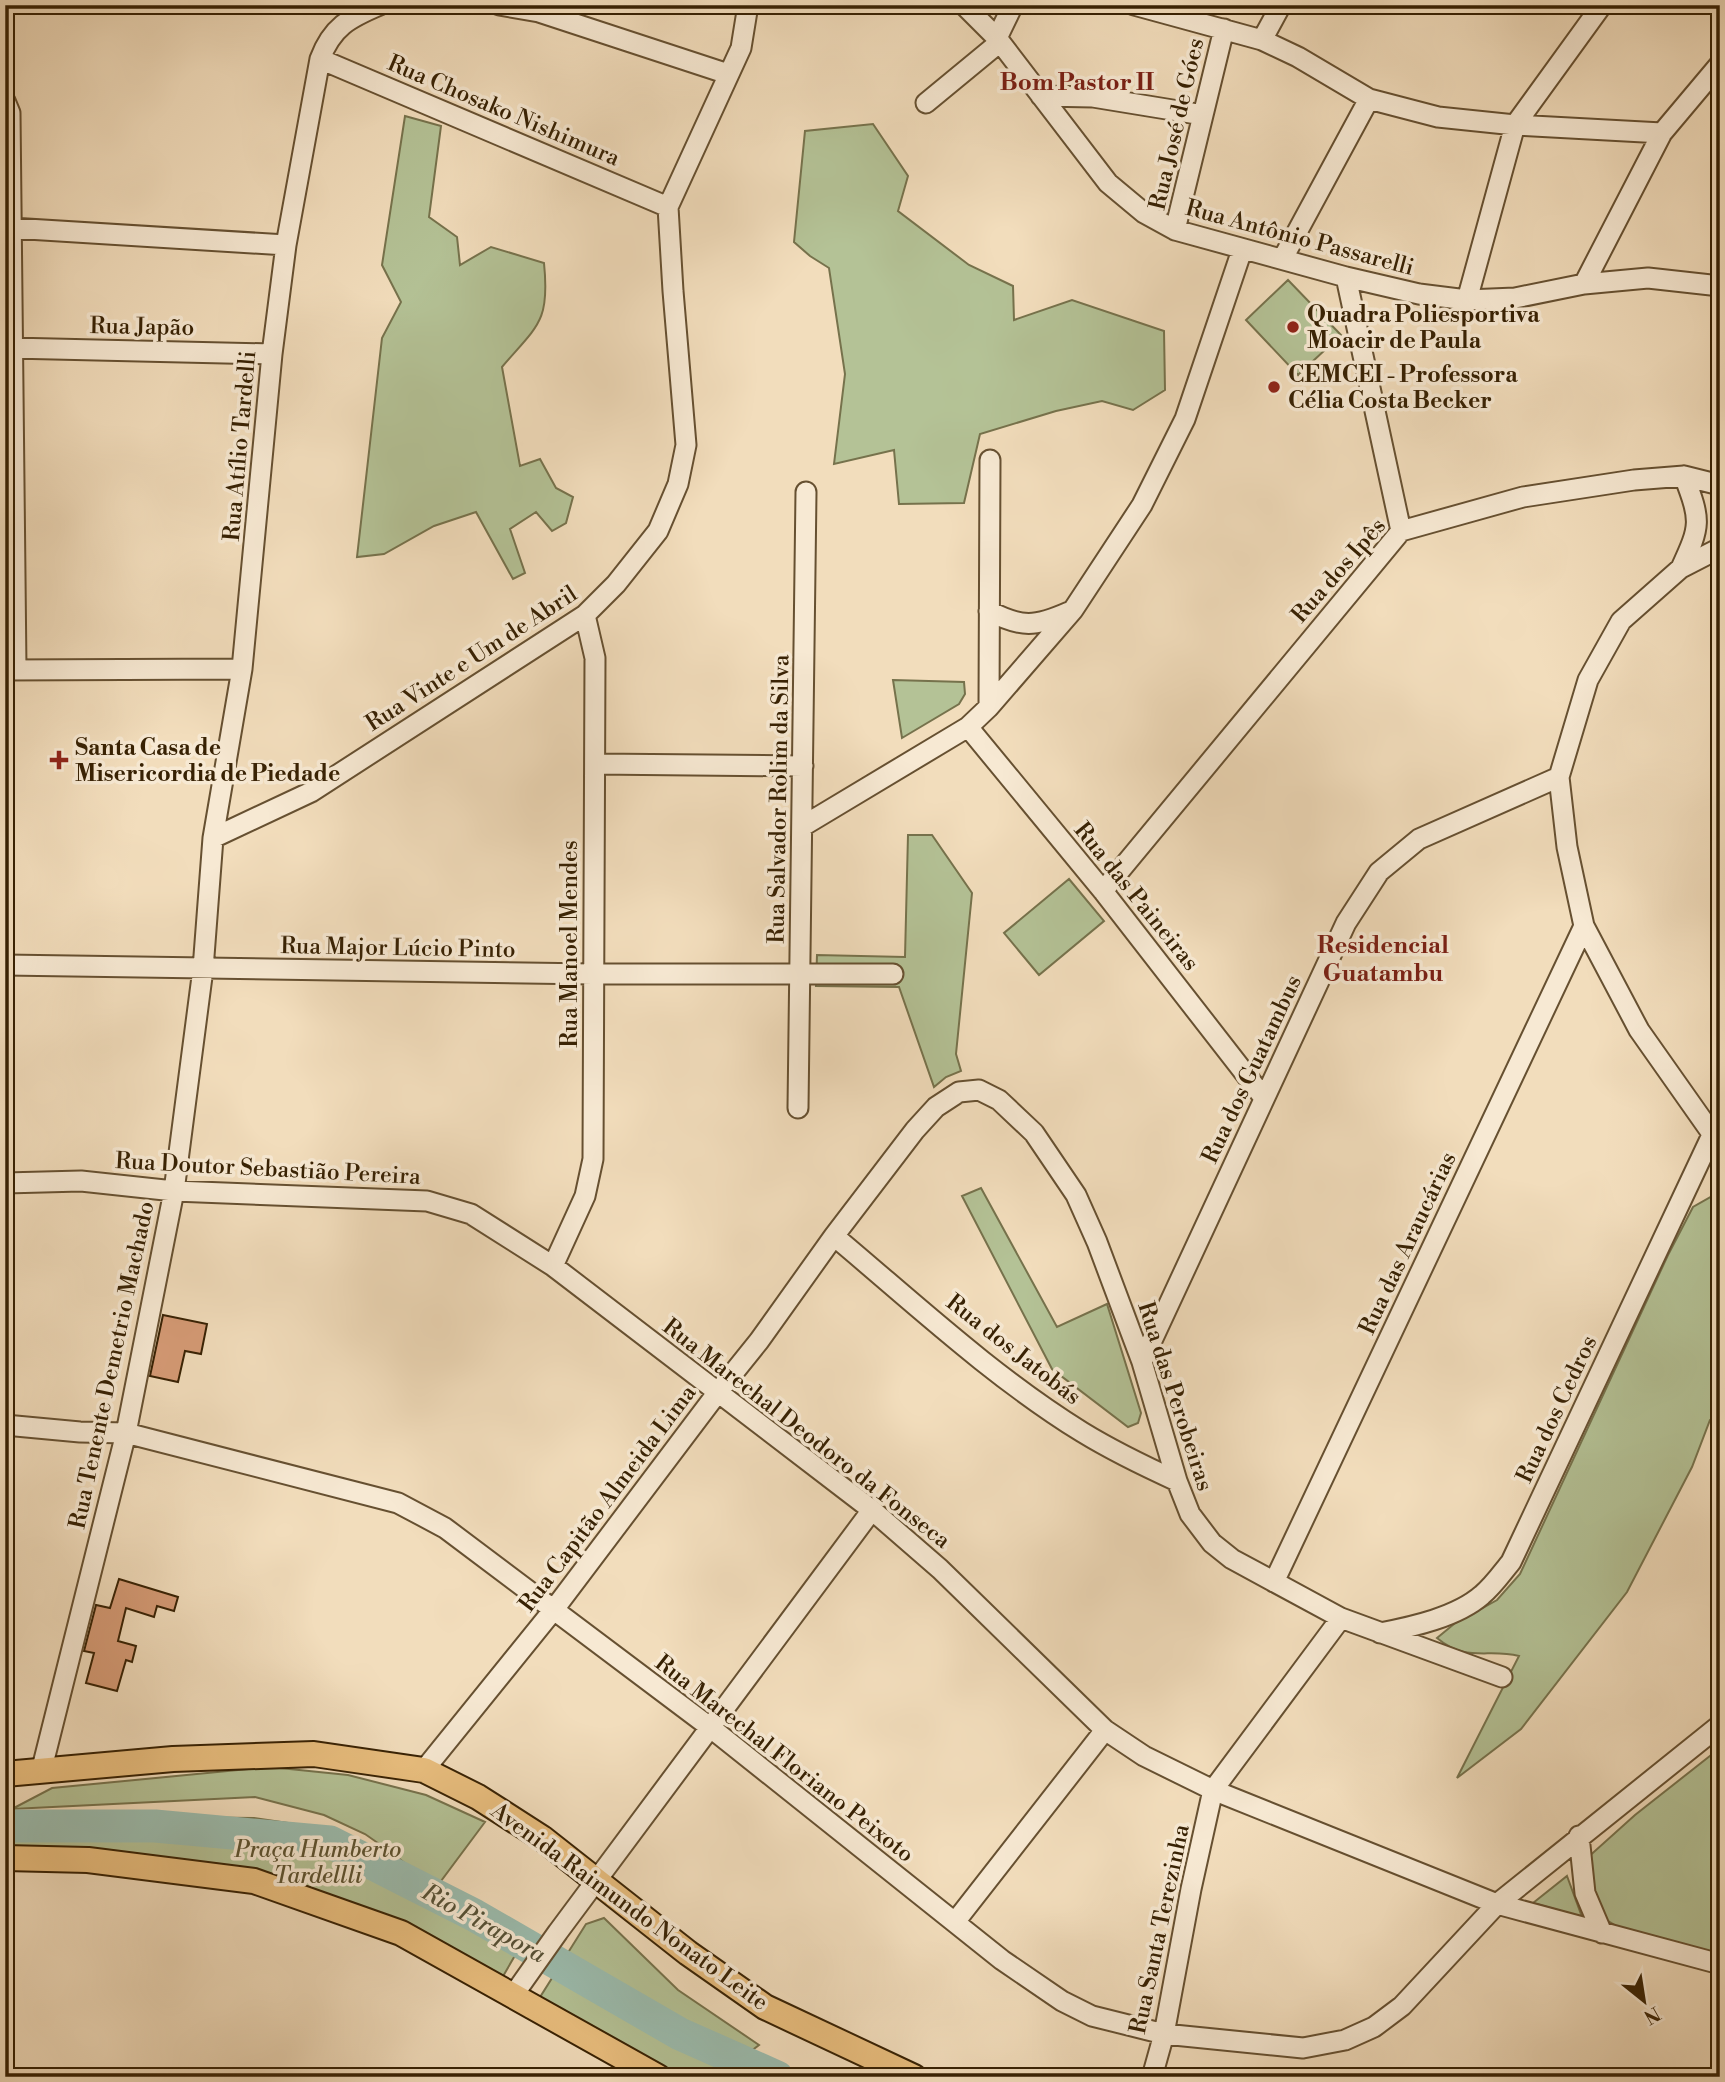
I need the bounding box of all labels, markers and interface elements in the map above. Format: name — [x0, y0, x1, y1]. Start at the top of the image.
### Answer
street label: Rua José de Góes — [1144, 36, 1210, 213]
street label: Rua Chosako Nishimura — [383, 49, 624, 173]
district label: Bom Pastor II — [1000, 68, 1154, 98]
street label: Rua Antônio Passarelli — [1183, 194, 1417, 282]
place label: Quadra Poliesportiva Moacir de Paula — [1307, 301, 1540, 355]
street label: Rua Japão — [89, 312, 195, 342]
marker: Quadra Poliesportiva Moacir de Paula — [1285, 319, 1301, 335]
street label: Rua Atílio Tardelli — [218, 350, 262, 542]
place label: CEMCEI - Professora Célia Costa Becker — [1288, 361, 1518, 415]
marker: CEMCEI - Professora Célia Costa Becker — [1266, 379, 1282, 395]
street label: Rua dos Ipês — [1286, 512, 1392, 629]
street label: Rua Vinte e Um de Abril — [361, 580, 583, 738]
street label: Rua Salvador Rolim da Silva — [762, 654, 796, 944]
place label: Santa Casa de Misericordia de Piedade — [75, 734, 340, 788]
marker: Santa Casa de Misericordia de Piedade — [49, 750, 69, 770]
street label: Rua das Paineiras — [1068, 817, 1205, 977]
street label: Rua Manoel Mendes — [556, 840, 584, 1048]
district label: Residencial Guatambu — [1317, 931, 1449, 989]
street label: Rua Major Lúcio Pinto — [280, 932, 516, 964]
street label: Rua dos Guatambus — [1196, 971, 1308, 1168]
street label: Rua Doutor Sebastião Pereira — [114, 1147, 422, 1191]
street label: Rua das Araucárias — [1353, 1148, 1462, 1339]
street label: Rua Tenente Demetrio Machado — [64, 1199, 160, 1532]
street label: Rua dos Jatobás — [940, 1289, 1086, 1411]
street label: Rua das Perobeiras — [1131, 1298, 1219, 1494]
street label: Rua Marechal Deodoro da Fonseca — [657, 1313, 956, 1555]
street label: Rua dos Cedros — [1511, 1331, 1603, 1488]
street label: Rua Capitão Almeida Lima — [513, 1379, 703, 1618]
street label: Rua Marechal Floriano Peixoto — [649, 1649, 919, 1869]
street label: Avenida Raimundo Nonato Leite — [485, 1796, 773, 2017]
street label: Rua Santa Terezinha — [1124, 1821, 1196, 2037]
park label: Praça Humberto Tardellli — [234, 1836, 401, 1890]
water label: Rio Pirapora — [416, 1877, 551, 1971]
north arrow — [1610, 1966, 1680, 2036]
text: N — [1639, 2001, 1665, 2029]

